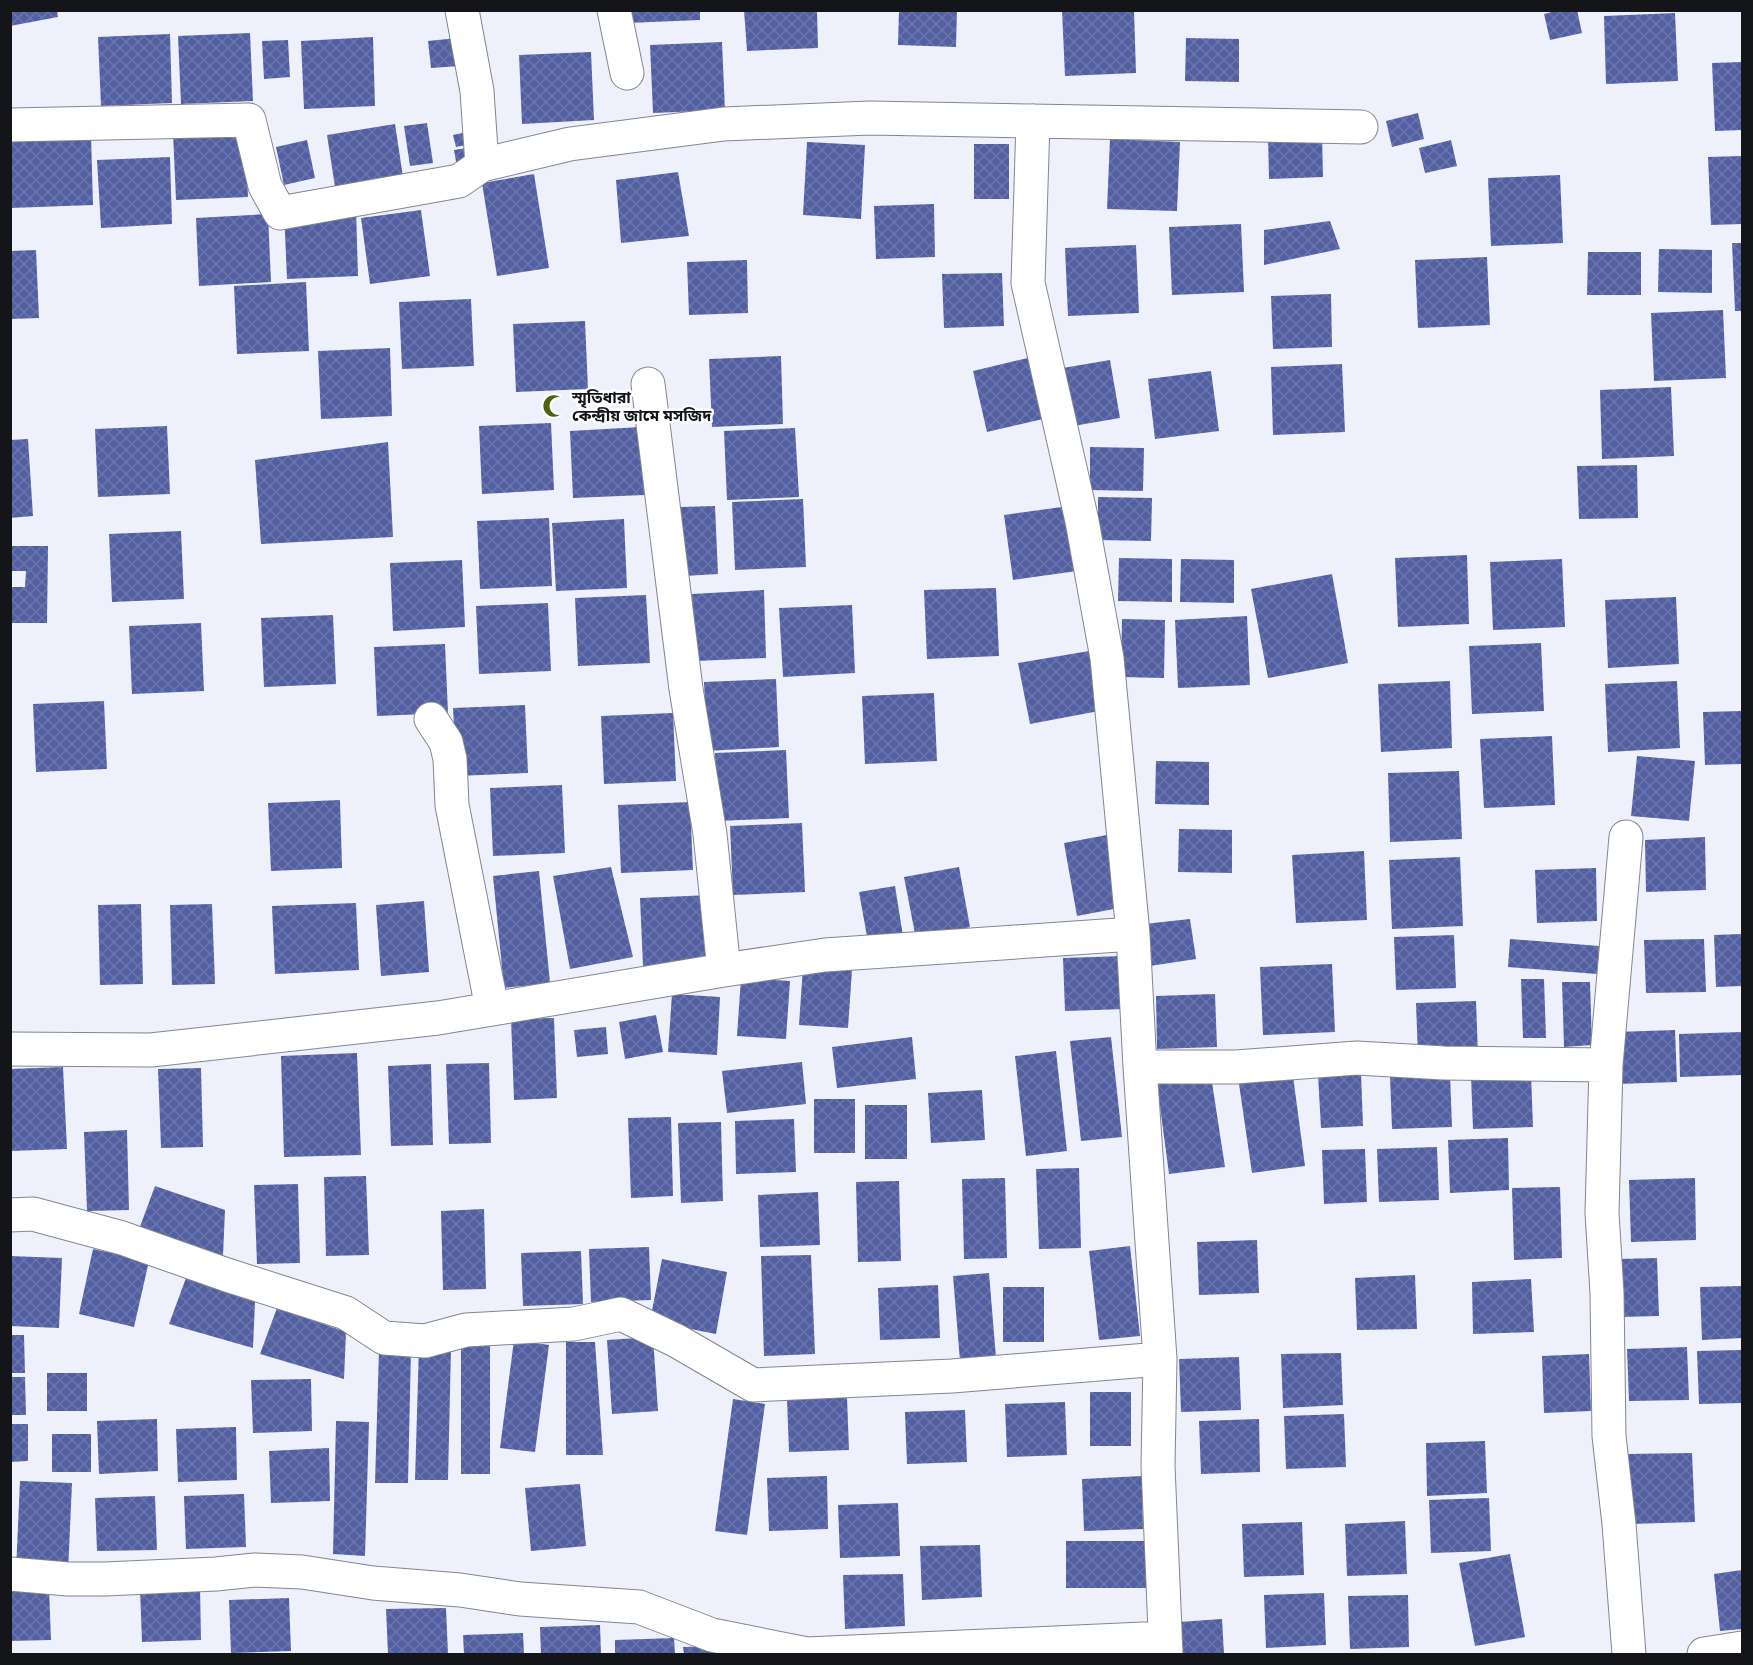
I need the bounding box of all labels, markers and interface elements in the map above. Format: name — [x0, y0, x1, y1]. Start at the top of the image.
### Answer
place label: স্মৃতিধারা কেন্দ্রীয় জামে মসজিদ — [571, 387, 712, 425]
mosque icon: স্মৃতিধারা কেন্দ্রীয় জামে মসজিদ — [541, 393, 567, 419]

